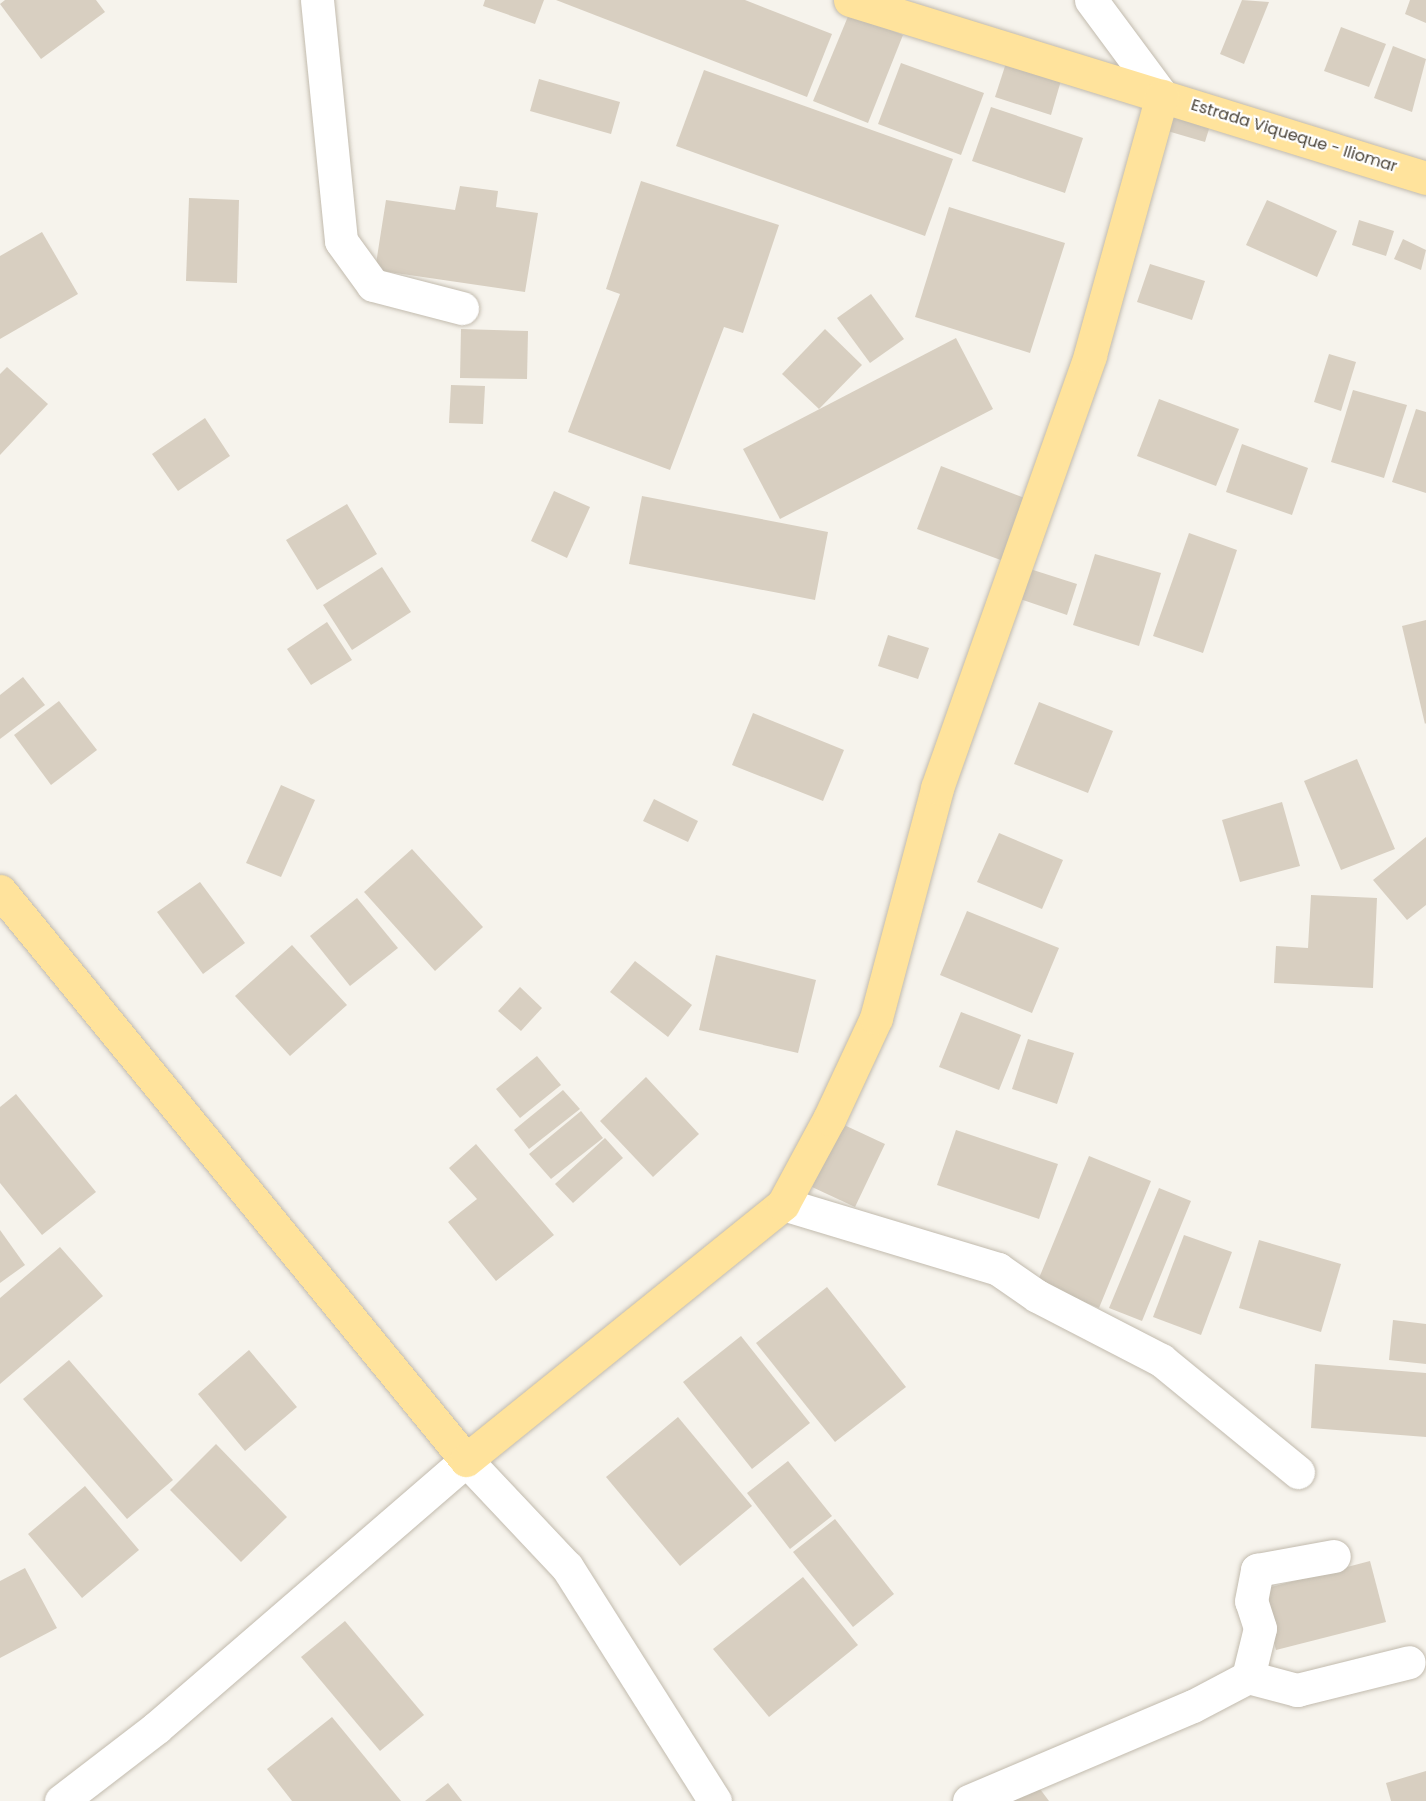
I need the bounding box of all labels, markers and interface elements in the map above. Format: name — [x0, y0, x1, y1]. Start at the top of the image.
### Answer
street label: Estrada Viqueque - Iliomar — [1189, 95, 1399, 177]

